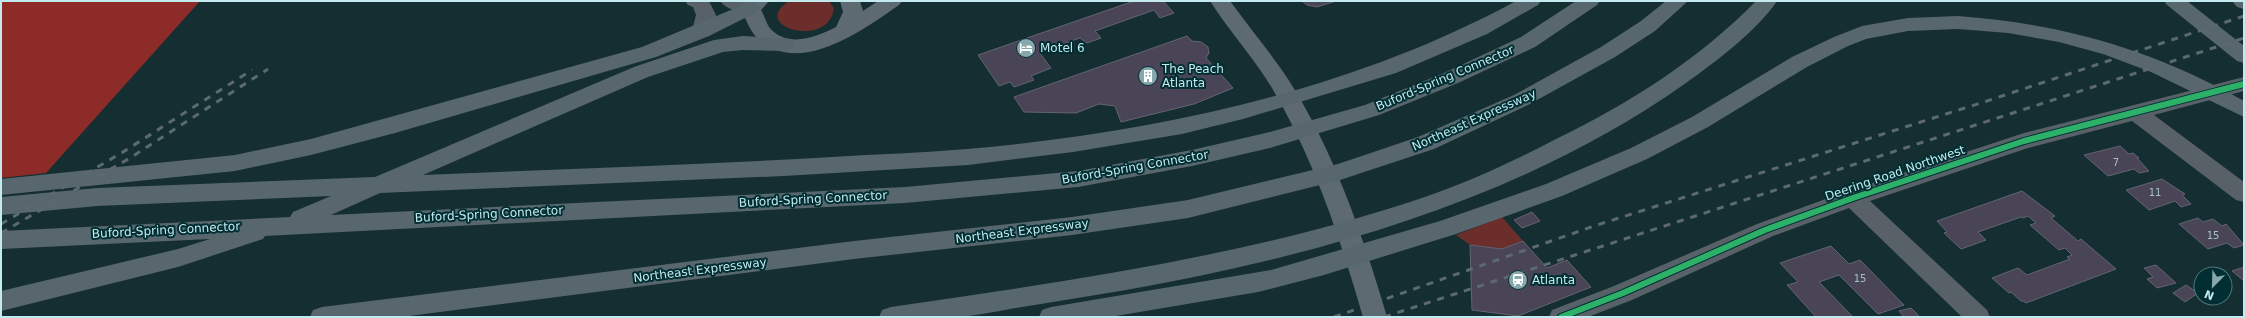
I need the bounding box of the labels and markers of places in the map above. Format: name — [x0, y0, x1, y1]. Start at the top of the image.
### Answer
hotel icon: Motel 6 — [1015, 37, 1037, 59]
place label: Motel 6 — [1040, 41, 1085, 55]
place label: The Peach Atlanta — [1161, 62, 1224, 90]
building icon: The Peach Atlanta — [1137, 65, 1159, 87]
station icon: Atlanta — [1507, 269, 1529, 291]
place label: Atlanta — [1532, 273, 1575, 287]

